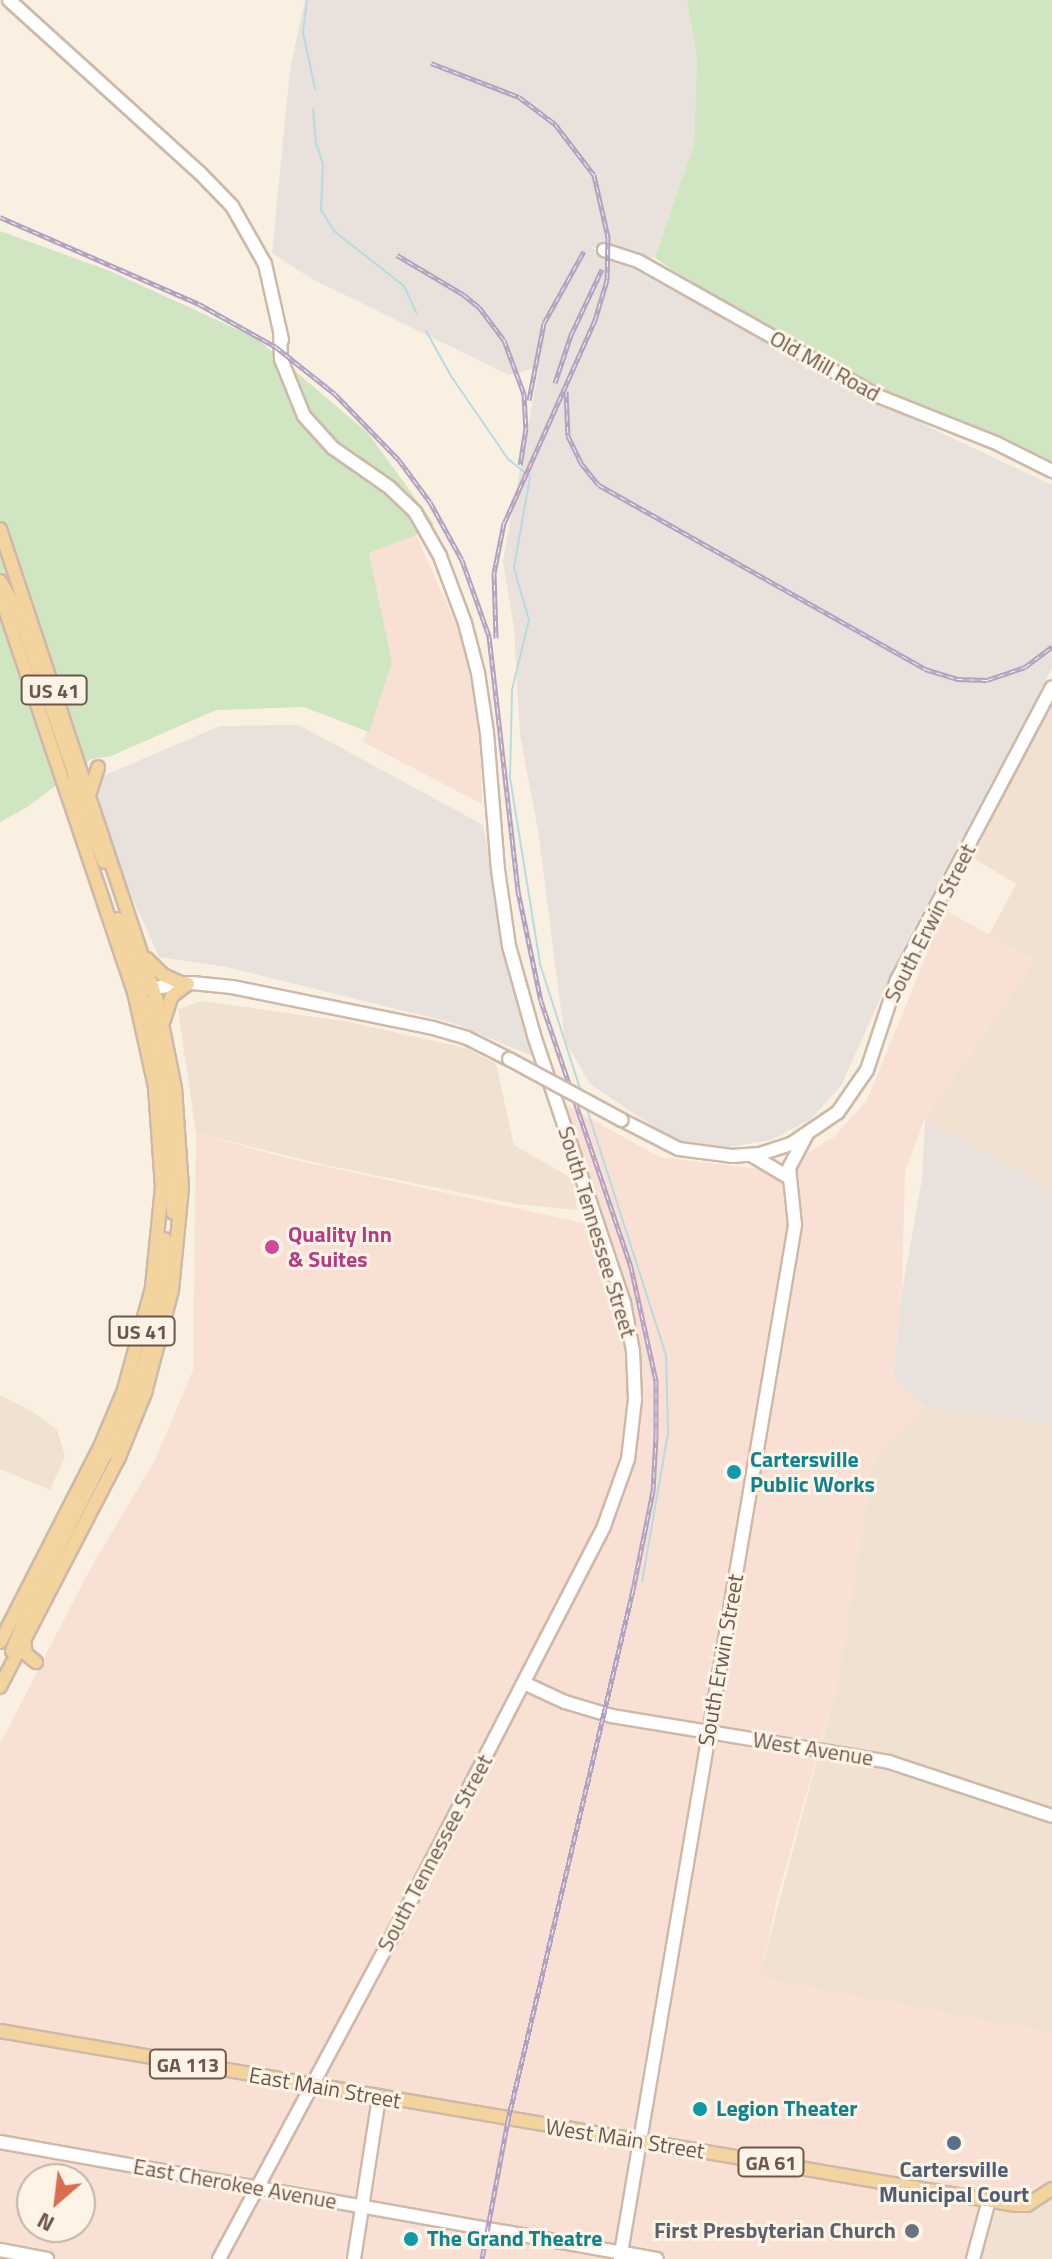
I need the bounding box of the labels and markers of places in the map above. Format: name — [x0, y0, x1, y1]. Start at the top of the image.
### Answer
place label: Quality Inn & Suites — [288, 1221, 392, 1272]
marker: Quality Inn & Suites — [263, 1238, 281, 1256]
place label: Cartersville Public Works — [750, 1446, 875, 1498]
marker: Cartersville Public Works — [725, 1463, 743, 1481]
place label: Legion Theater — [716, 2096, 857, 2122]
marker: Legion Theater — [691, 2100, 709, 2118]
marker: Cartersville Municipal Court — [945, 2134, 963, 2152]
place label: Cartersville Municipal Court — [879, 2156, 1029, 2208]
place label: First Presbyterian Church — [654, 2218, 896, 2244]
marker: First Presbyterian Church — [903, 2222, 921, 2240]
place label: The Grand Theatre — [427, 2226, 602, 2252]
marker: The Grand Theatre — [402, 2230, 420, 2248]

